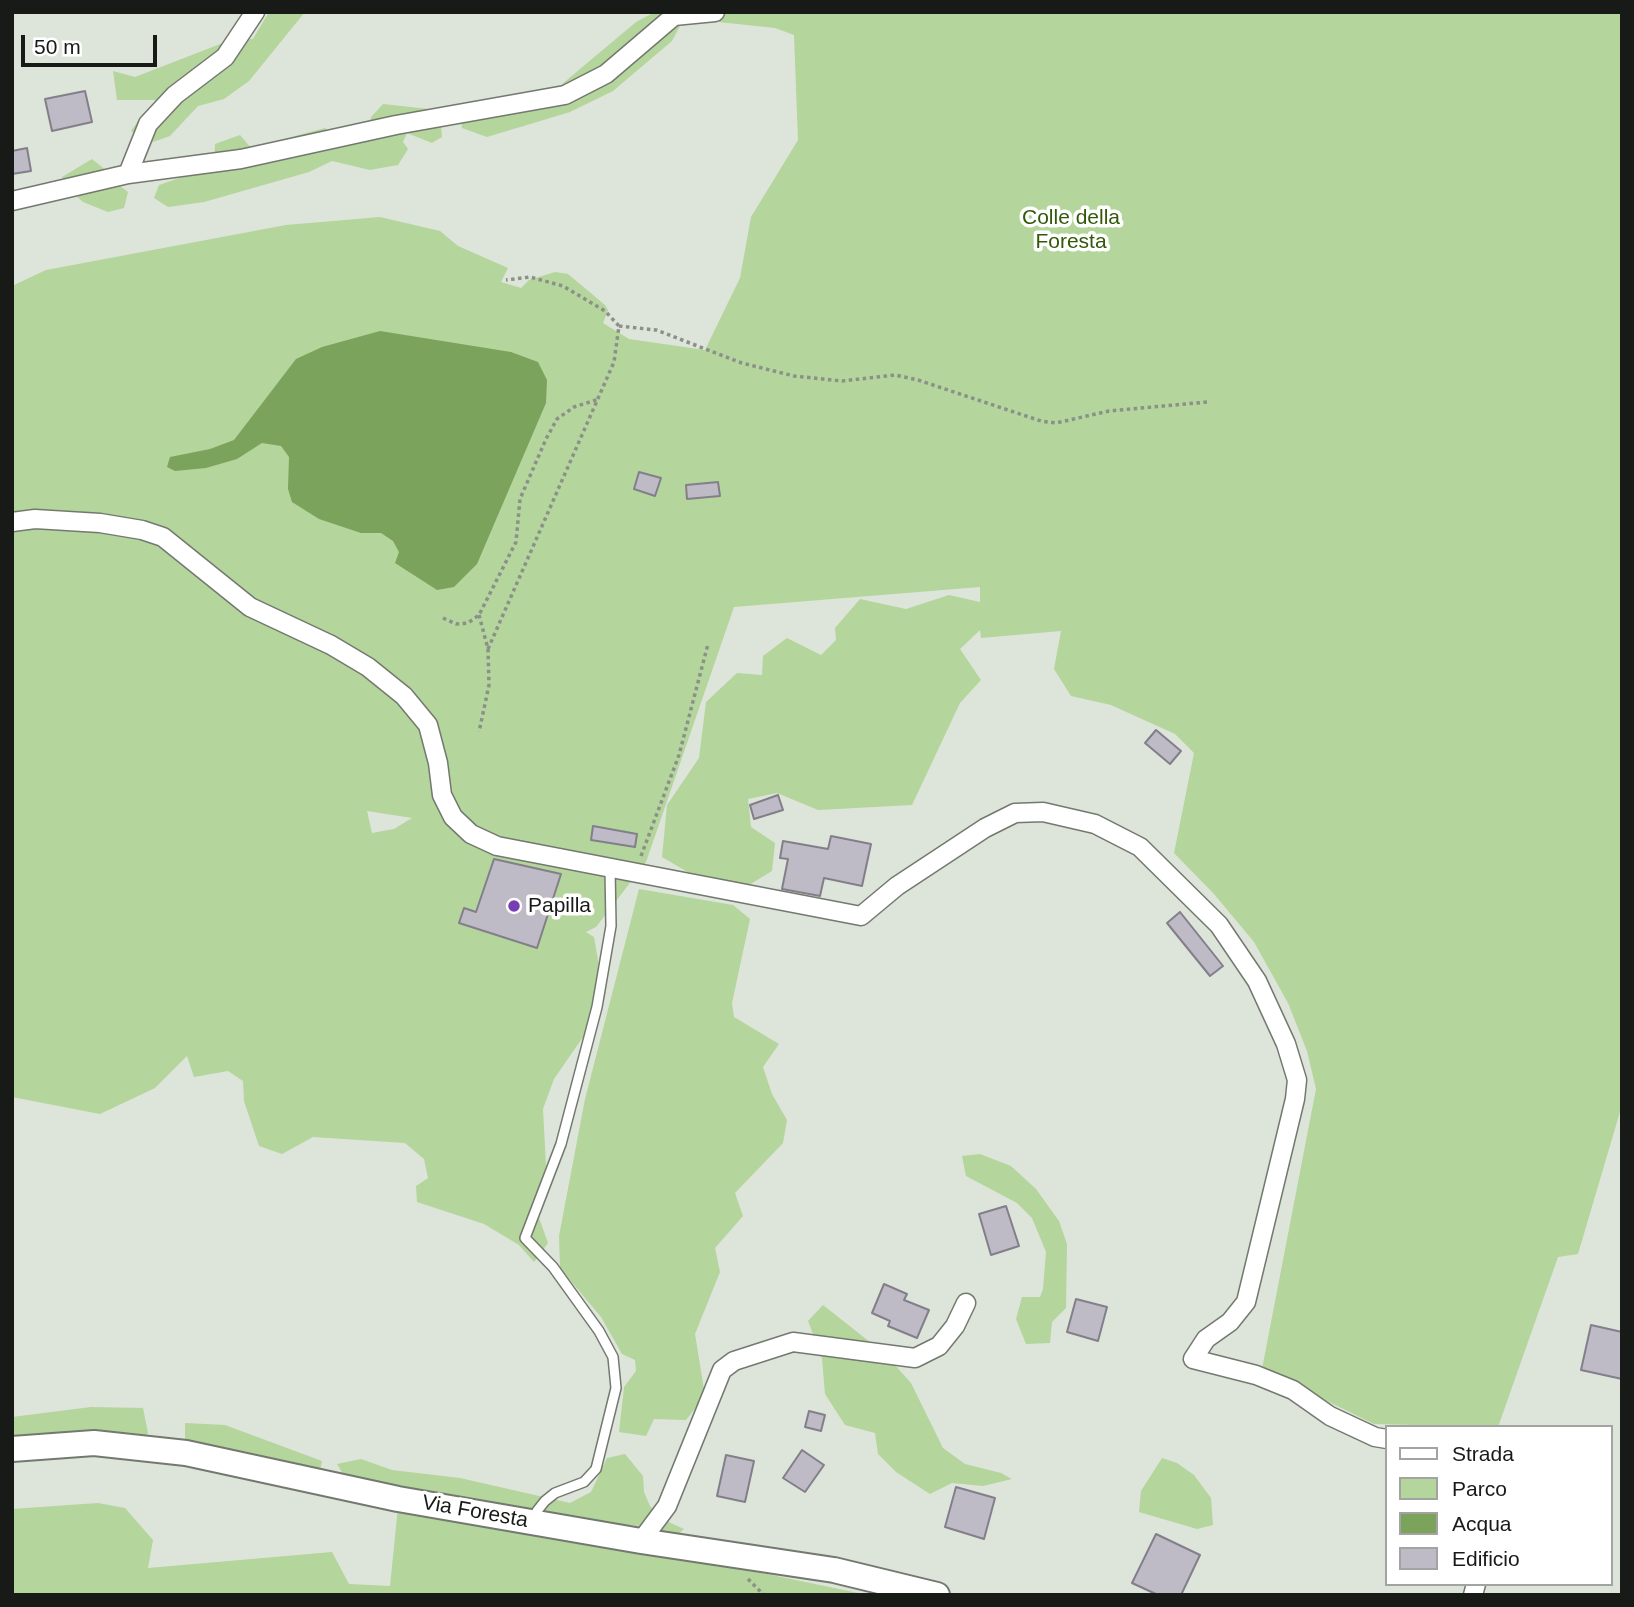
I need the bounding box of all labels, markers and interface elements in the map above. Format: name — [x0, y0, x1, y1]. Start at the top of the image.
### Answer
scale bar — [24, 21, 161, 65]
text: 50 m — [34, 35, 81, 58]
park label: Colle della Foresta — [1022, 205, 1120, 255]
place label: Papilla — [528, 893, 591, 919]
marker: Papilla — [506, 898, 522, 914]
legend — [1386, 1425, 1613, 1586]
text: Strada — [1452, 1442, 1514, 1465]
text: Parco — [1452, 1477, 1507, 1500]
street label: Via Foresta — [420, 1490, 530, 1534]
text: Acqua — [1452, 1512, 1512, 1535]
text: Edificio — [1452, 1547, 1520, 1570]

